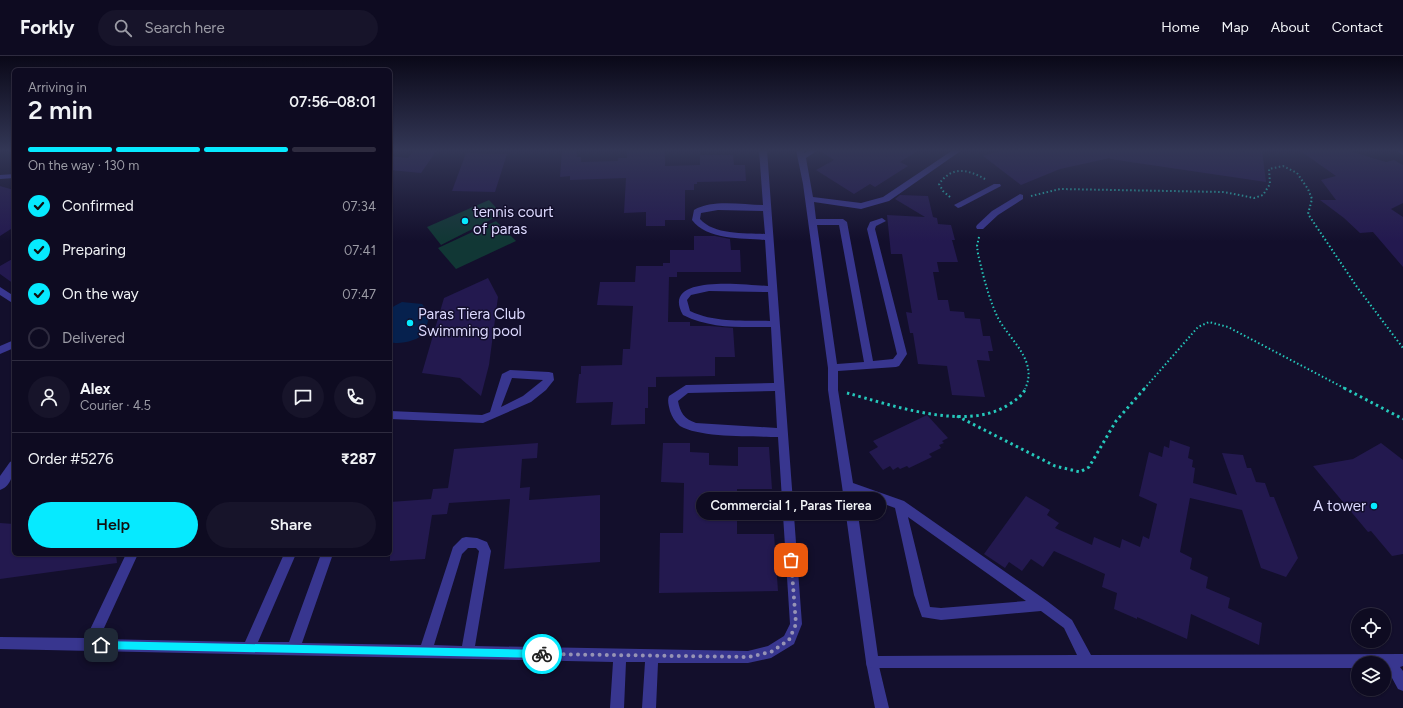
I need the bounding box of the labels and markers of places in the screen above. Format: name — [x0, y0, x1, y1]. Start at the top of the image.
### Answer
place label: tennis court of paras — [473, 203, 554, 238]
marker: tennis court of paras — [460, 216, 470, 226]
place label: Paras Tiera Club Swimming pool — [418, 305, 525, 340]
marker: Paras Tiera Club Swimming pool — [405, 318, 415, 328]
callout: Commercial 1 , Paras Tierea — [696, 492, 886, 520]
place label: A tower — [1313, 497, 1366, 515]
marker: A tower — [1369, 501, 1379, 511]
pin — [774, 543, 808, 577]
pin — [84, 628, 118, 662]

